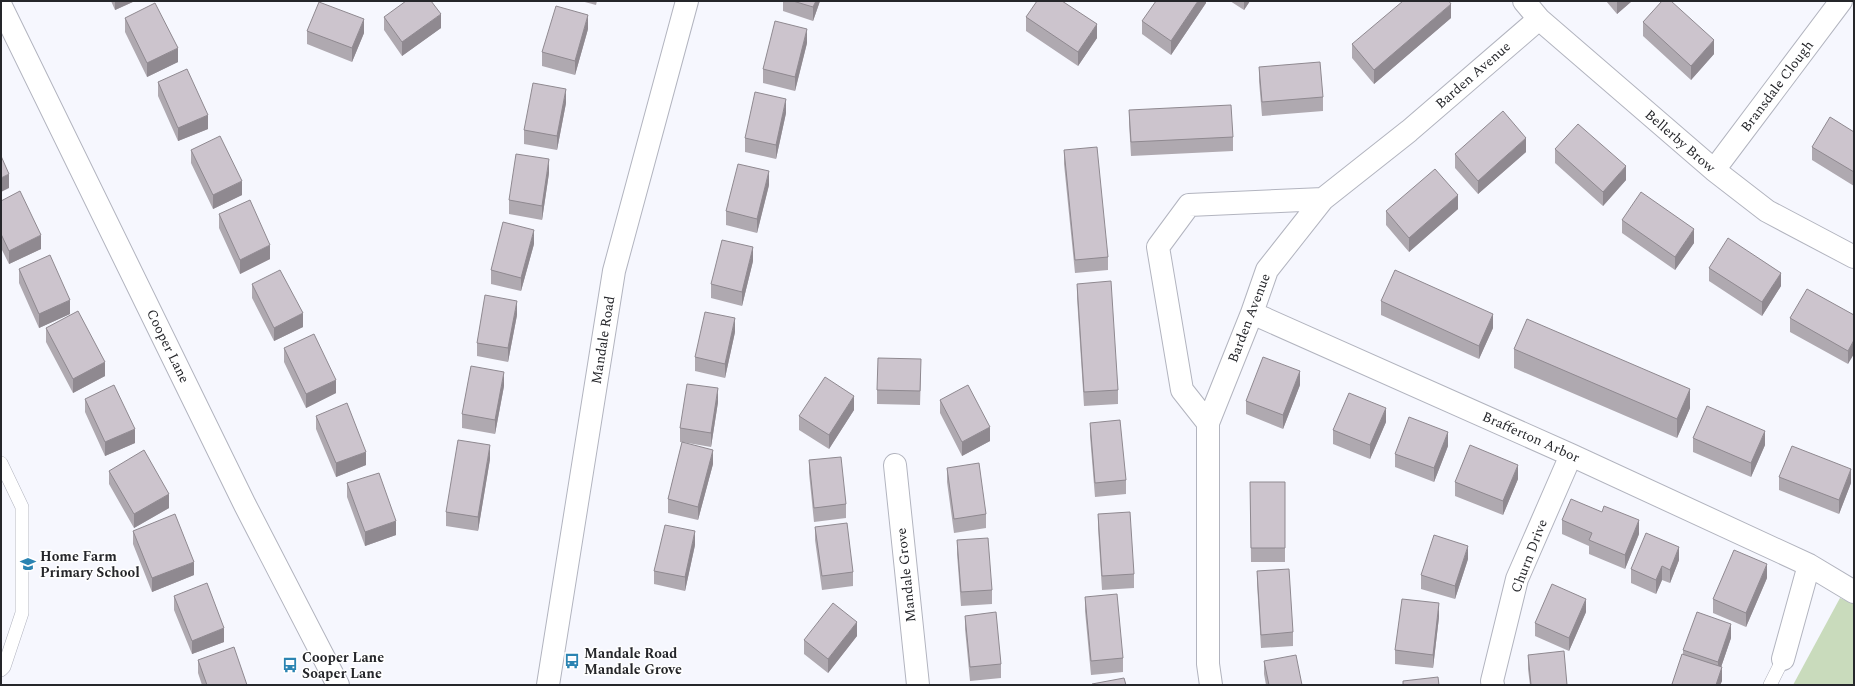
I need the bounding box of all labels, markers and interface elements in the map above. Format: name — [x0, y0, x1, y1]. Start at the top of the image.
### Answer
street label: Barden Avenue — [1431, 36, 1516, 114]
street label: Bransdale Clough — [1735, 36, 1819, 136]
street label: Bellerby Brow — [1640, 104, 1720, 178]
street label: Barden Avenue — [1222, 270, 1276, 366]
street label: Mandale Road — [586, 294, 620, 386]
street label: Cooper Lane — [141, 306, 195, 387]
street label: Brafferton Arbor — [1479, 406, 1584, 468]
street label: Churn Drive — [1505, 516, 1553, 596]
street label: Mandale Grove — [891, 527, 921, 623]
place label: Home Farm Primary School — [40, 546, 140, 583]
school or university icon: Home Farm Primary School — [19, 555, 37, 573]
place label: Mandale Road Mandale Grove — [584, 643, 682, 680]
place label: Cooper Lane Soaper Lane — [302, 647, 384, 684]
bus stop icon: Mandale Road Mandale Grove — [563, 652, 581, 670]
bus stop icon: Cooper Lane Soaper Lane — [281, 656, 299, 674]

